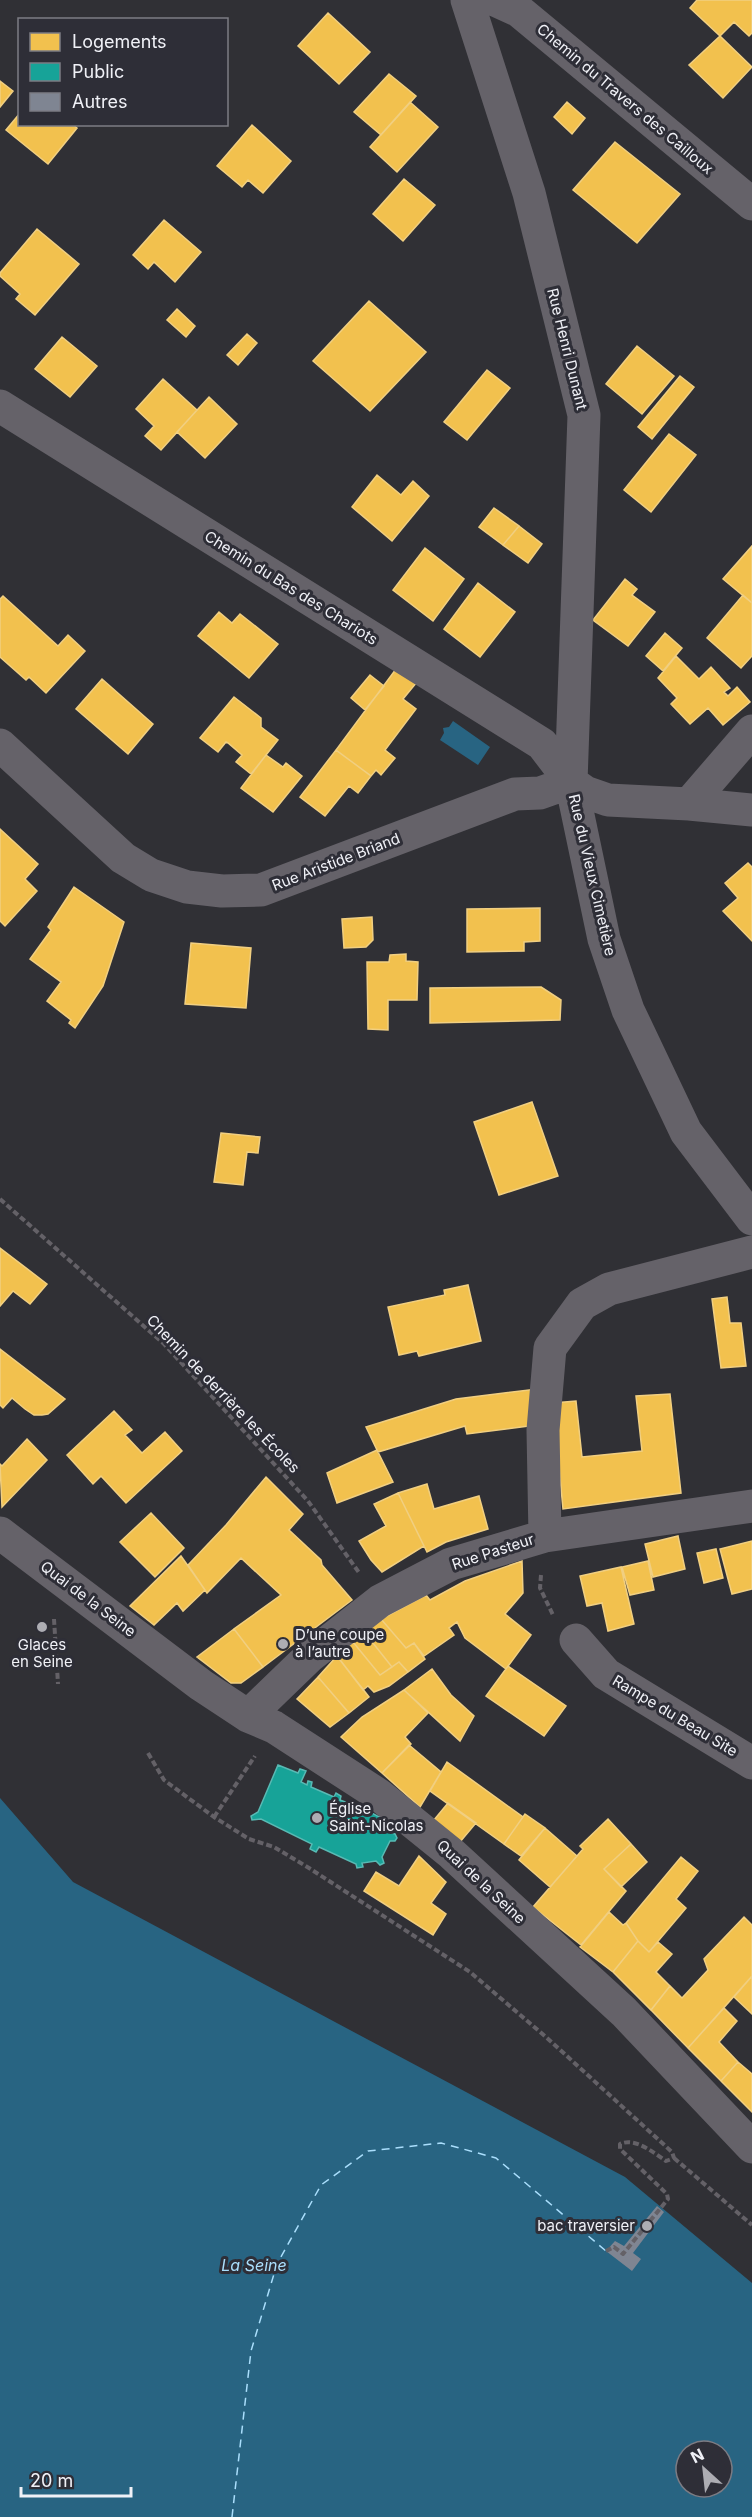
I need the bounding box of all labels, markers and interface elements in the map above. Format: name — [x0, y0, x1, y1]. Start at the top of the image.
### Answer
legend — [18, 18, 228, 126]
street label: Chemin du Travers des Cailloux — [533, 19, 717, 178]
text: Logements — [72, 31, 167, 52]
text: Public — [72, 61, 124, 82]
text: Autres — [72, 91, 127, 112]
street label: Rue Henri Dunant — [543, 286, 592, 412]
street label: Chemin du Bas des Chariots — [201, 526, 381, 649]
street label: Rue du Vieux Cimetière — [565, 792, 620, 958]
street label: Rue Aristide Briand — [269, 828, 403, 895]
street label: Chemin de derrière les Écoles — [143, 1311, 304, 1477]
street label: Rue Pasteur — [449, 1529, 537, 1574]
street label: Quai de la Seine — [37, 1557, 140, 1641]
marker: Glaces en Seine — [35, 1620, 49, 1634]
place label: D’une coupe à l’autre — [295, 1625, 384, 1661]
place label: Glaces en Seine — [11, 1635, 73, 1671]
marker: D’une coupe à l’autre — [276, 1637, 290, 1651]
street label: Rampe du Beau Site — [609, 1671, 741, 1760]
place label: Église Saint-Nicolas — [329, 1799, 424, 1835]
marker: Église Saint-Nicolas — [310, 1811, 324, 1825]
street label: Quai de la Seine — [433, 1836, 530, 1928]
place label: bac traversier — [537, 2216, 635, 2235]
marker: bac traversier — [640, 2219, 654, 2233]
water label: La Seine — [221, 2255, 287, 2275]
north arrow — [674, 2439, 734, 2499]
text: N — [687, 2444, 707, 2467]
scale bar — [21, 2460, 130, 2498]
text: 20 m — [30, 2470, 73, 2491]

